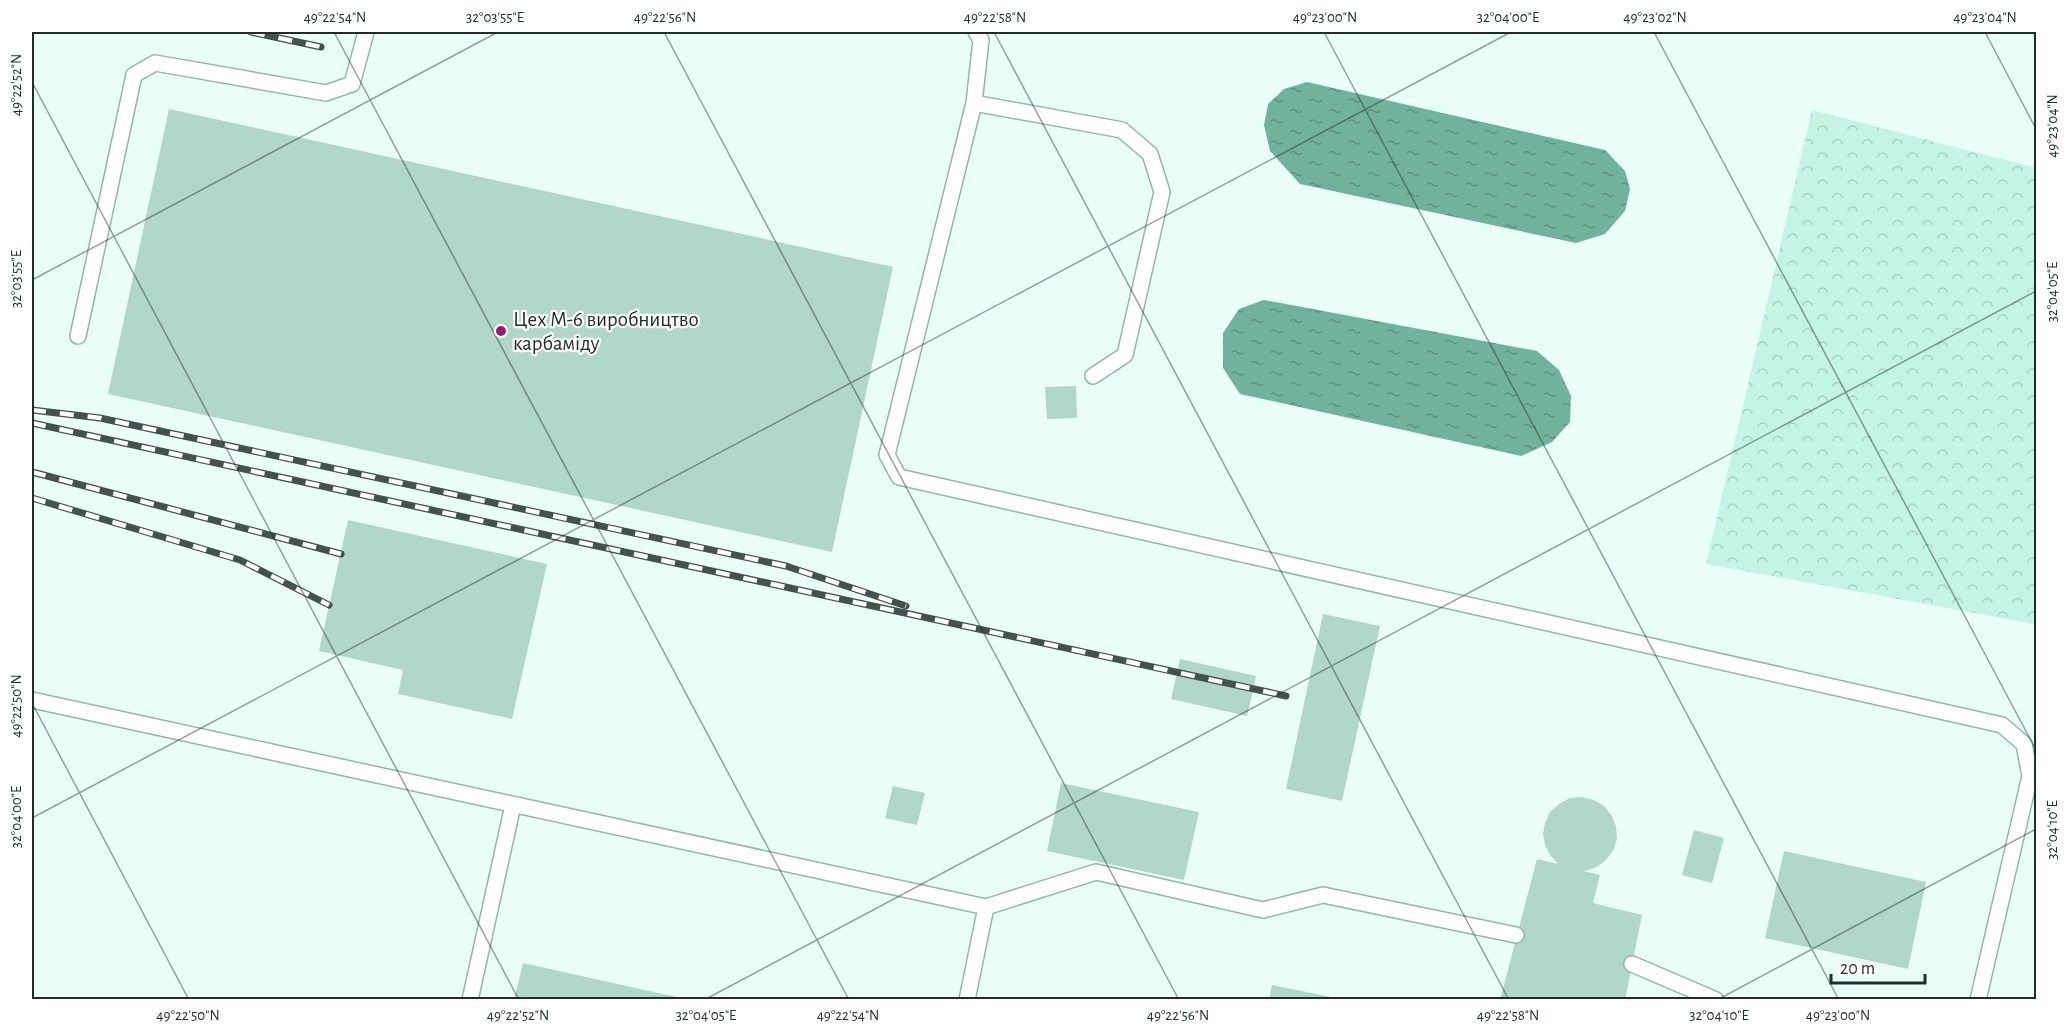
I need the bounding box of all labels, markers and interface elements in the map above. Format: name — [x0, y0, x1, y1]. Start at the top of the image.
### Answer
text: 49°22'54"N — [304, 10, 366, 25]
text: 32°03'55"E — [466, 10, 524, 25]
text: 49°22'56"N — [634, 10, 696, 25]
text: 49°22'58"N — [964, 10, 1026, 25]
text: 49°23'00"N — [1293, 10, 1357, 25]
text: 32°04'00"E — [1477, 10, 1539, 25]
text: 49°23'02"N — [1623, 10, 1687, 25]
text: 49°23'04"N — [1953, 10, 2017, 25]
text: 49°22'52"N — [9, 54, 24, 116]
text: 49°23'04"N — [2045, 94, 2060, 158]
text: 32°03'55"E — [9, 250, 24, 308]
text: 32°04'05"E — [2045, 262, 2060, 322]
place label: Цех М-6 виробництво карбаміду — [513, 309, 699, 354]
marker: Цех М-6 виробництво карбаміду — [494, 324, 508, 338]
text: 49°22'50"N — [9, 674, 24, 738]
text: 32°04'00"E — [9, 786, 24, 848]
text: 32°04'10"E — [2045, 800, 2060, 860]
scale bar — [1831, 947, 1926, 985]
text: 20 m — [1840, 960, 1875, 978]
text: 49°22'50"N — [156, 1008, 220, 1023]
text: 49°22'52"N — [487, 1008, 549, 1023]
text: 32°04'05"E — [676, 1008, 736, 1023]
text: 49°22'54"N — [817, 1008, 879, 1023]
text: 49°22'56"N — [1147, 1008, 1209, 1023]
text: 49°22'58"N — [1477, 1008, 1539, 1023]
text: 32°04'10"E — [1689, 1008, 1749, 1023]
text: 49°23'00"N — [1806, 1008, 1870, 1023]

